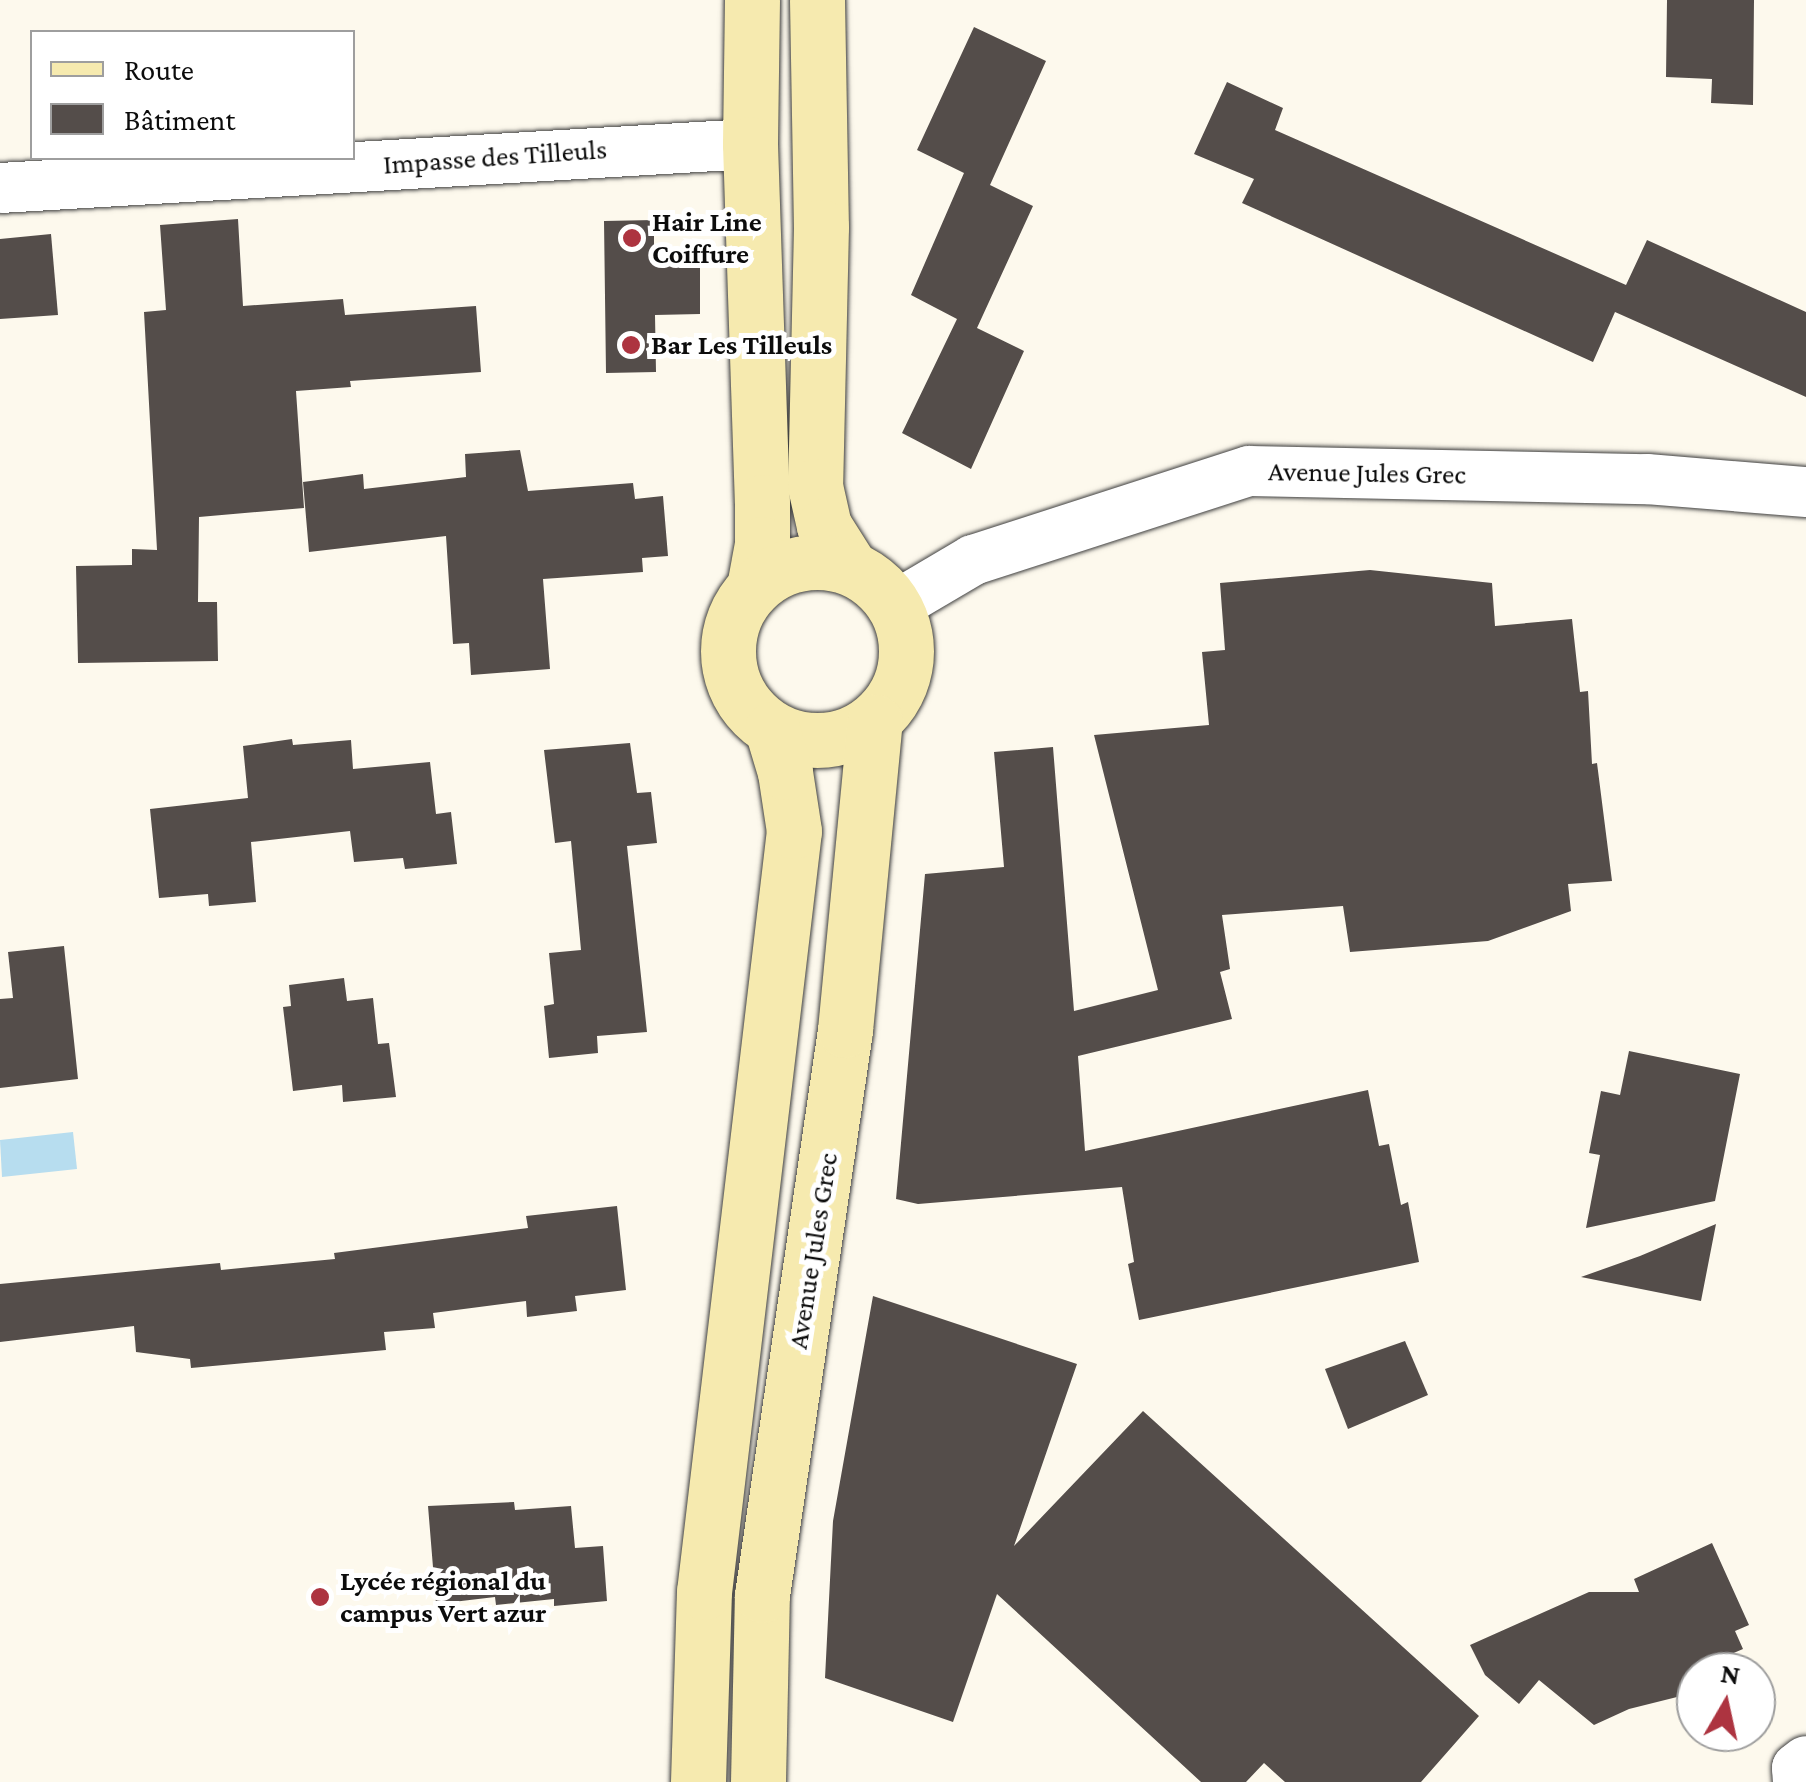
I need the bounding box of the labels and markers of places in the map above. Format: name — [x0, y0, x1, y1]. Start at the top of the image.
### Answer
place label: Hair Line Coiffure — [652, 205, 762, 271]
marker: Hair Line Coiffure — [621, 227, 643, 249]
place label: Bar Les Tilleuls — [651, 328, 832, 362]
marker: Bar Les Tilleuls — [620, 334, 642, 356]
place label: Lycée régional du campus Vert azur — [340, 1564, 547, 1630]
marker: Lycée régional du campus Vert azur — [309, 1586, 331, 1608]

